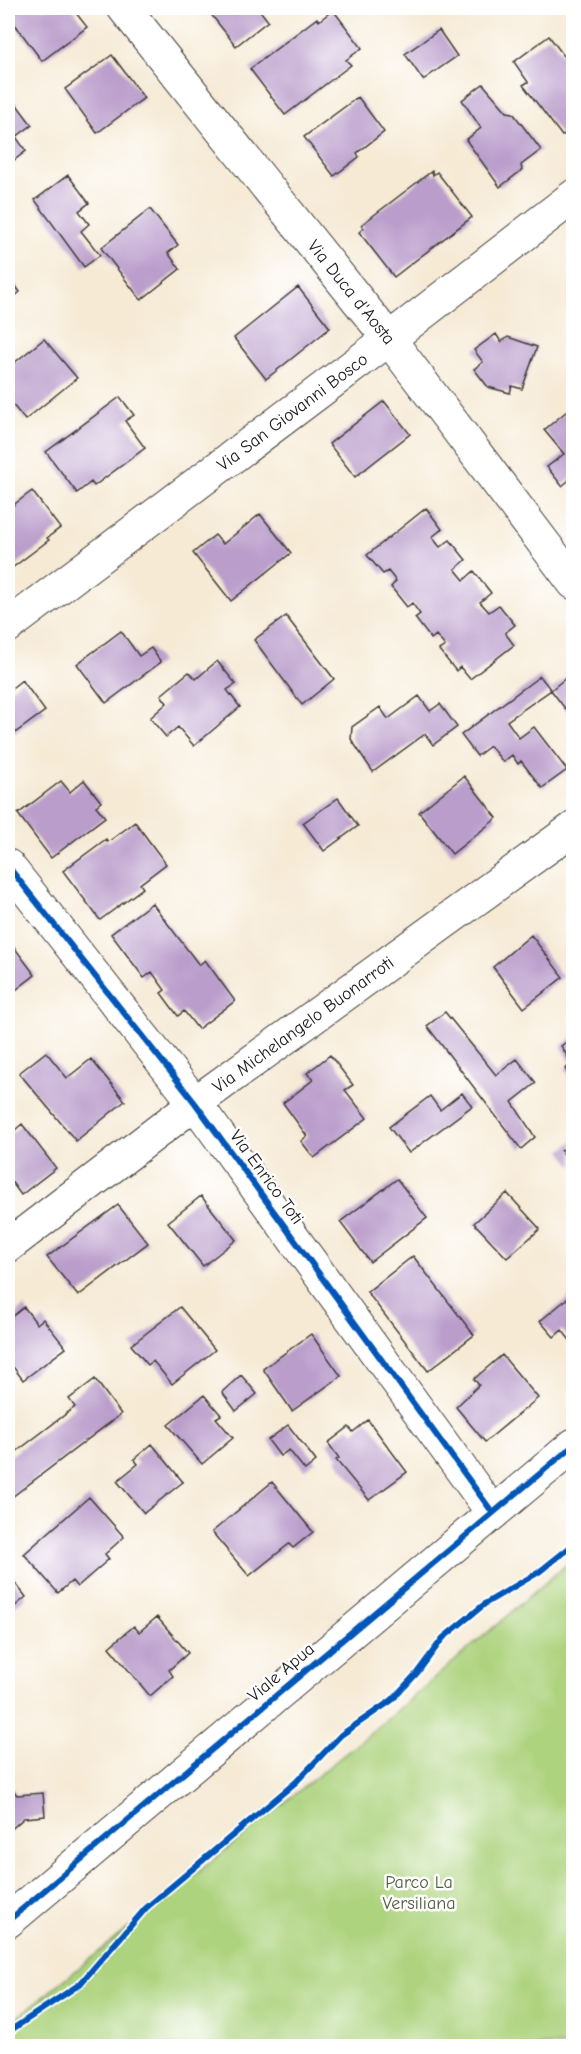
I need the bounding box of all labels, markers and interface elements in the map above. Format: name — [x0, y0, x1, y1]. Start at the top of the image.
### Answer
street label: Via Duca d'Aosta — [303, 236, 399, 349]
street label: Via San Giovanni Bosco — [213, 349, 372, 476]
street label: Via Michelangelo Buonarroti — [209, 952, 398, 1098]
street label: Via Enrico Toti — [225, 1126, 308, 1229]
street label: Viale Apua — [244, 1638, 319, 1706]
park label: Parco La Versiliana — [383, 1872, 455, 1914]

